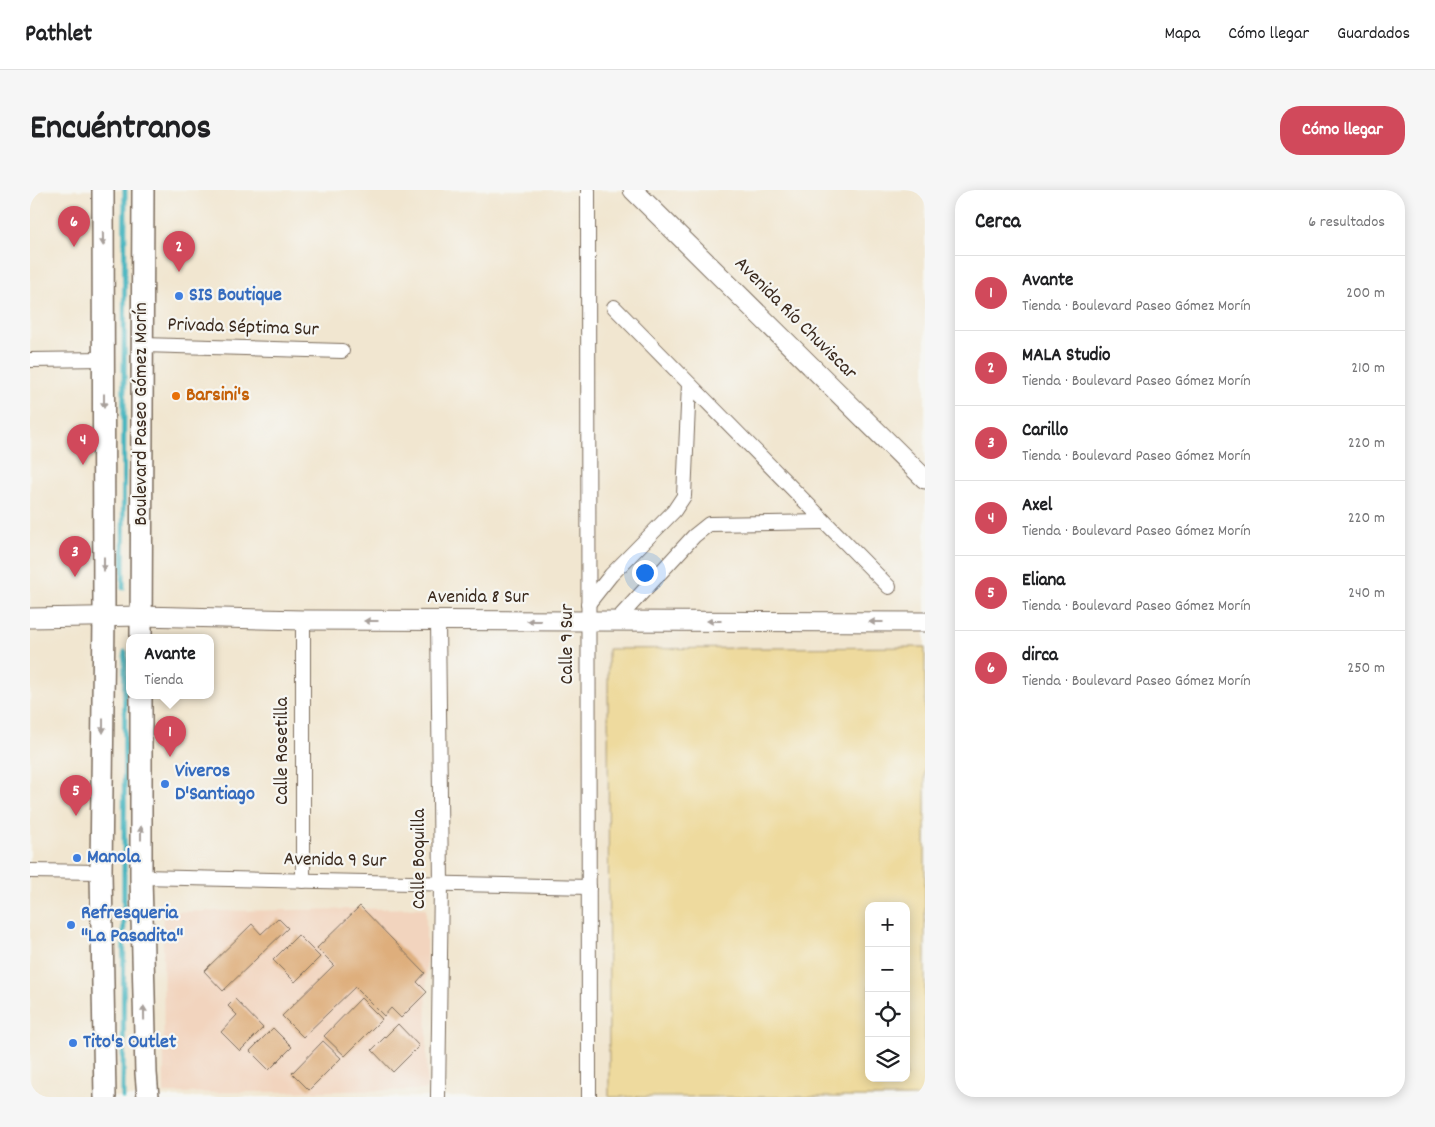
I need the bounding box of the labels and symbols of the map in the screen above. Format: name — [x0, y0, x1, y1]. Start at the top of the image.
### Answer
pin: 6 — [58, 206, 90, 247]
one-way arrow — [99, 231, 107, 247]
pin: 2 — [163, 231, 195, 272]
street label: Avenida Río Chuviscar — [727, 251, 863, 387]
place label: SIS Boutique — [189, 282, 282, 310]
marker: SIS Boutique — [173, 290, 185, 302]
street label: Boulevard Paseo Gómez Morín — [128, 302, 156, 526]
street label: Privada Séptima Sur — [167, 311, 320, 345]
place label: Barsini's — [186, 382, 250, 410]
marker: Barsini's — [170, 390, 182, 402]
one-way arrow — [100, 393, 108, 409]
pin: 4 — [67, 424, 99, 465]
pin: 3 — [59, 536, 91, 577]
one-way arrow — [100, 556, 108, 572]
your location — [632, 560, 658, 586]
street label: Avenida 8 Sur — [427, 584, 529, 612]
street label: Calle 9 Sur — [554, 603, 582, 684]
one-way arrow — [363, 617, 379, 625]
one-way arrow — [526, 617, 542, 625]
one-way arrow — [706, 617, 722, 625]
one-way arrow — [868, 618, 884, 626]
street label: Calle Rosetilla — [269, 696, 297, 805]
pin: 1 — [154, 716, 186, 757]
one-way arrow — [99, 718, 107, 734]
place label: Viveros D'Santiago — [175, 758, 255, 809]
pin: 5 — [60, 775, 92, 816]
marker: Viveros D'Santiago — [159, 778, 171, 790]
street label: Calle Boquilla — [406, 808, 434, 909]
one-way arrow — [137, 825, 145, 841]
place label: Manola — [87, 844, 141, 872]
street label: Avenida 9 Sur — [283, 846, 387, 876]
marker: Manola — [71, 852, 83, 864]
place label: Refresqueria "La Pasadita" — [81, 900, 183, 951]
marker: Refresqueria "La Pasadita" — [65, 919, 77, 931]
one-way arrow — [140, 1005, 148, 1021]
place label: Tito's Outlet — [83, 1029, 177, 1057]
marker: Tito's Outlet — [67, 1037, 79, 1049]

